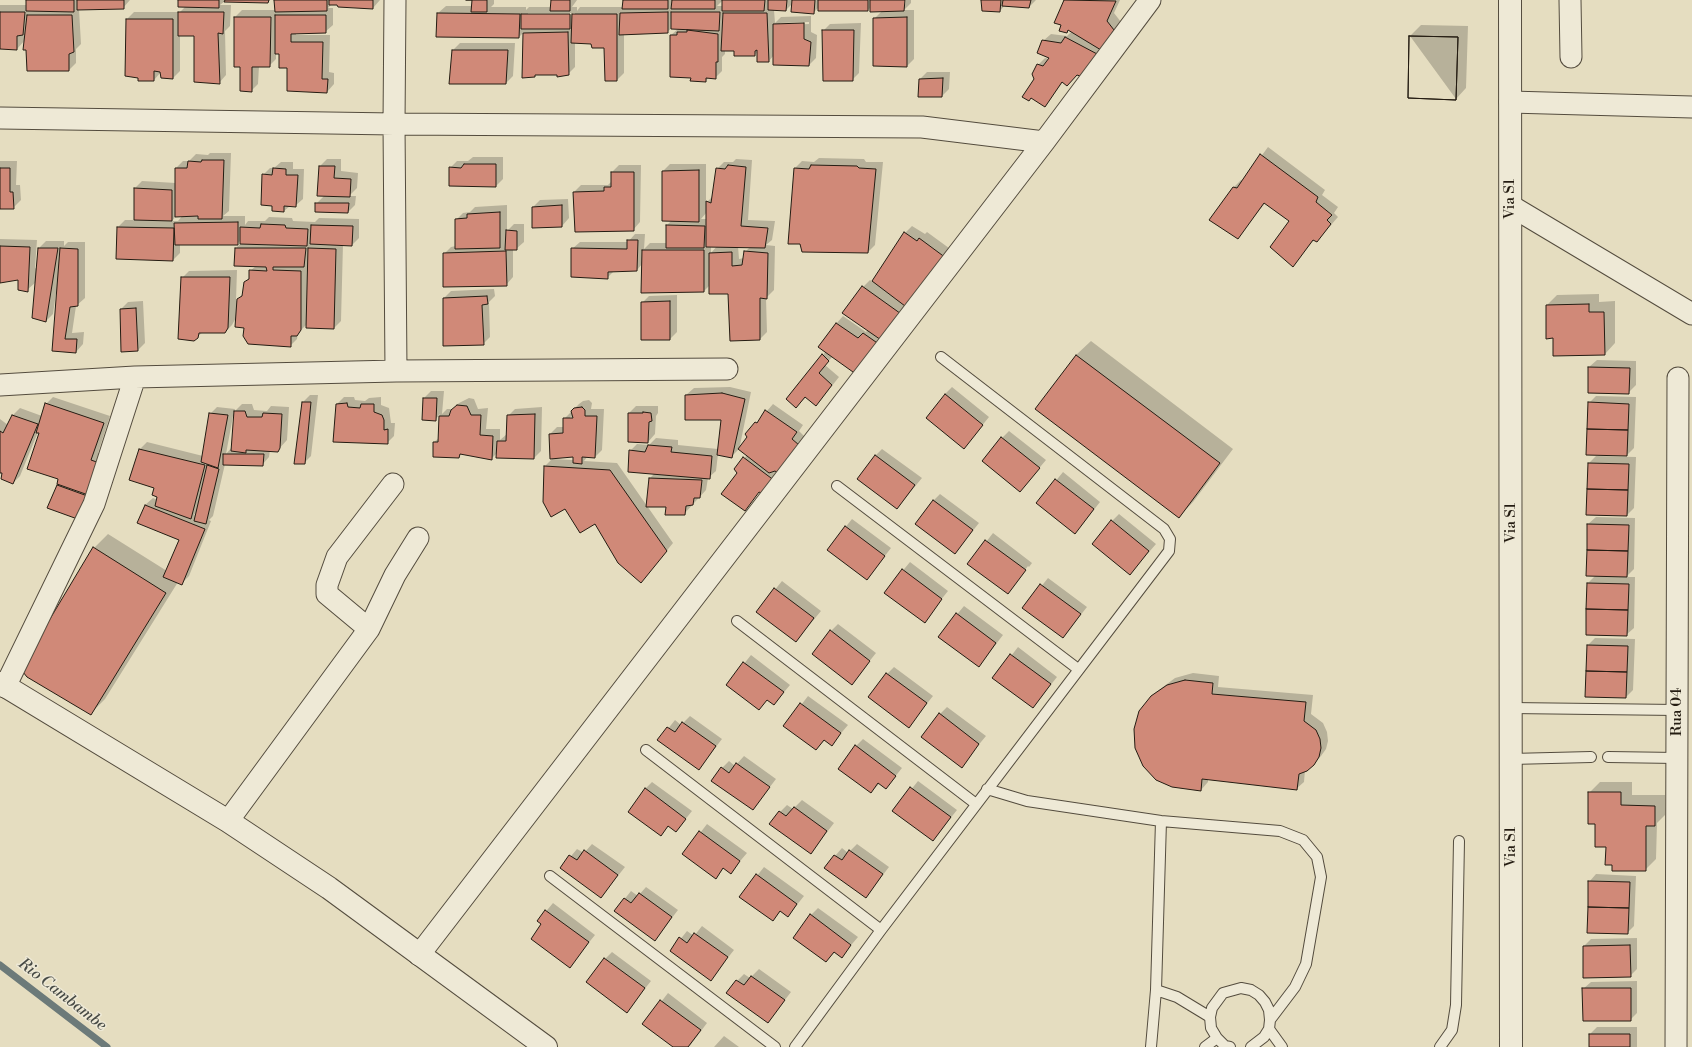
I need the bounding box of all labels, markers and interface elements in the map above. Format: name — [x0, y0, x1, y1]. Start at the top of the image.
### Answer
street label: Via S1 — [1501, 179, 1519, 219]
street label: Via S1 — [1502, 503, 1520, 543]
street label: Rua 04 — [1668, 688, 1686, 736]
street label: Via S1 — [1502, 827, 1520, 867]
water label: Rio Cambambe — [14, 955, 110, 1035]

